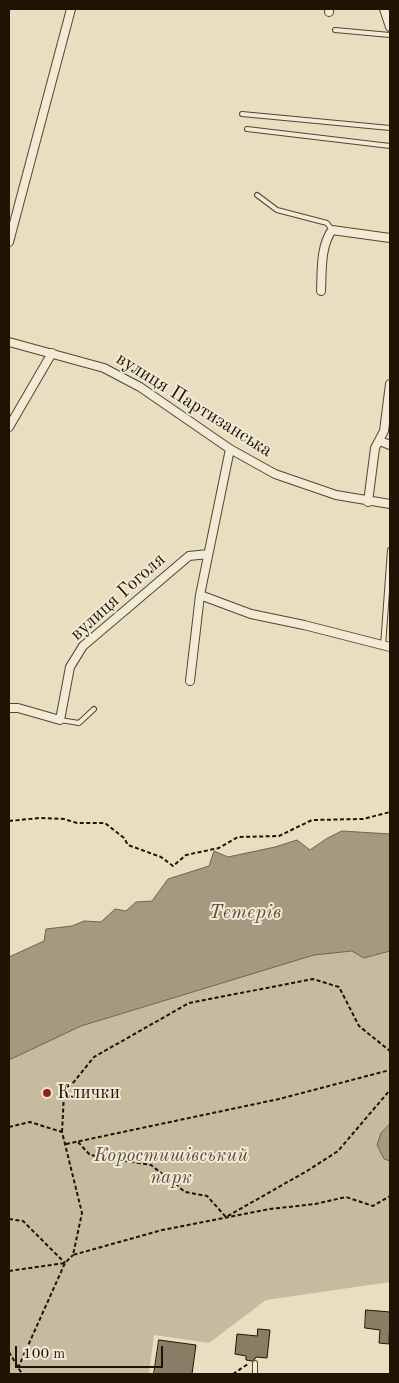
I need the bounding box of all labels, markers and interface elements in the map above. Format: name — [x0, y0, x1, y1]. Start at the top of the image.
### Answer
street label: вулиця Партизанська — [112, 348, 276, 462]
street label: вулиця Гоголя — [66, 548, 170, 646]
water label: Тетерів — [209, 901, 281, 925]
place label: Клички — [57, 1082, 120, 1104]
marker: Клички — [41, 1087, 53, 1099]
park label: Коростишівський парк — [94, 1145, 248, 1189]
scale bar — [18, 1336, 165, 1368]
text: 100 m — [23, 1347, 65, 1362]

